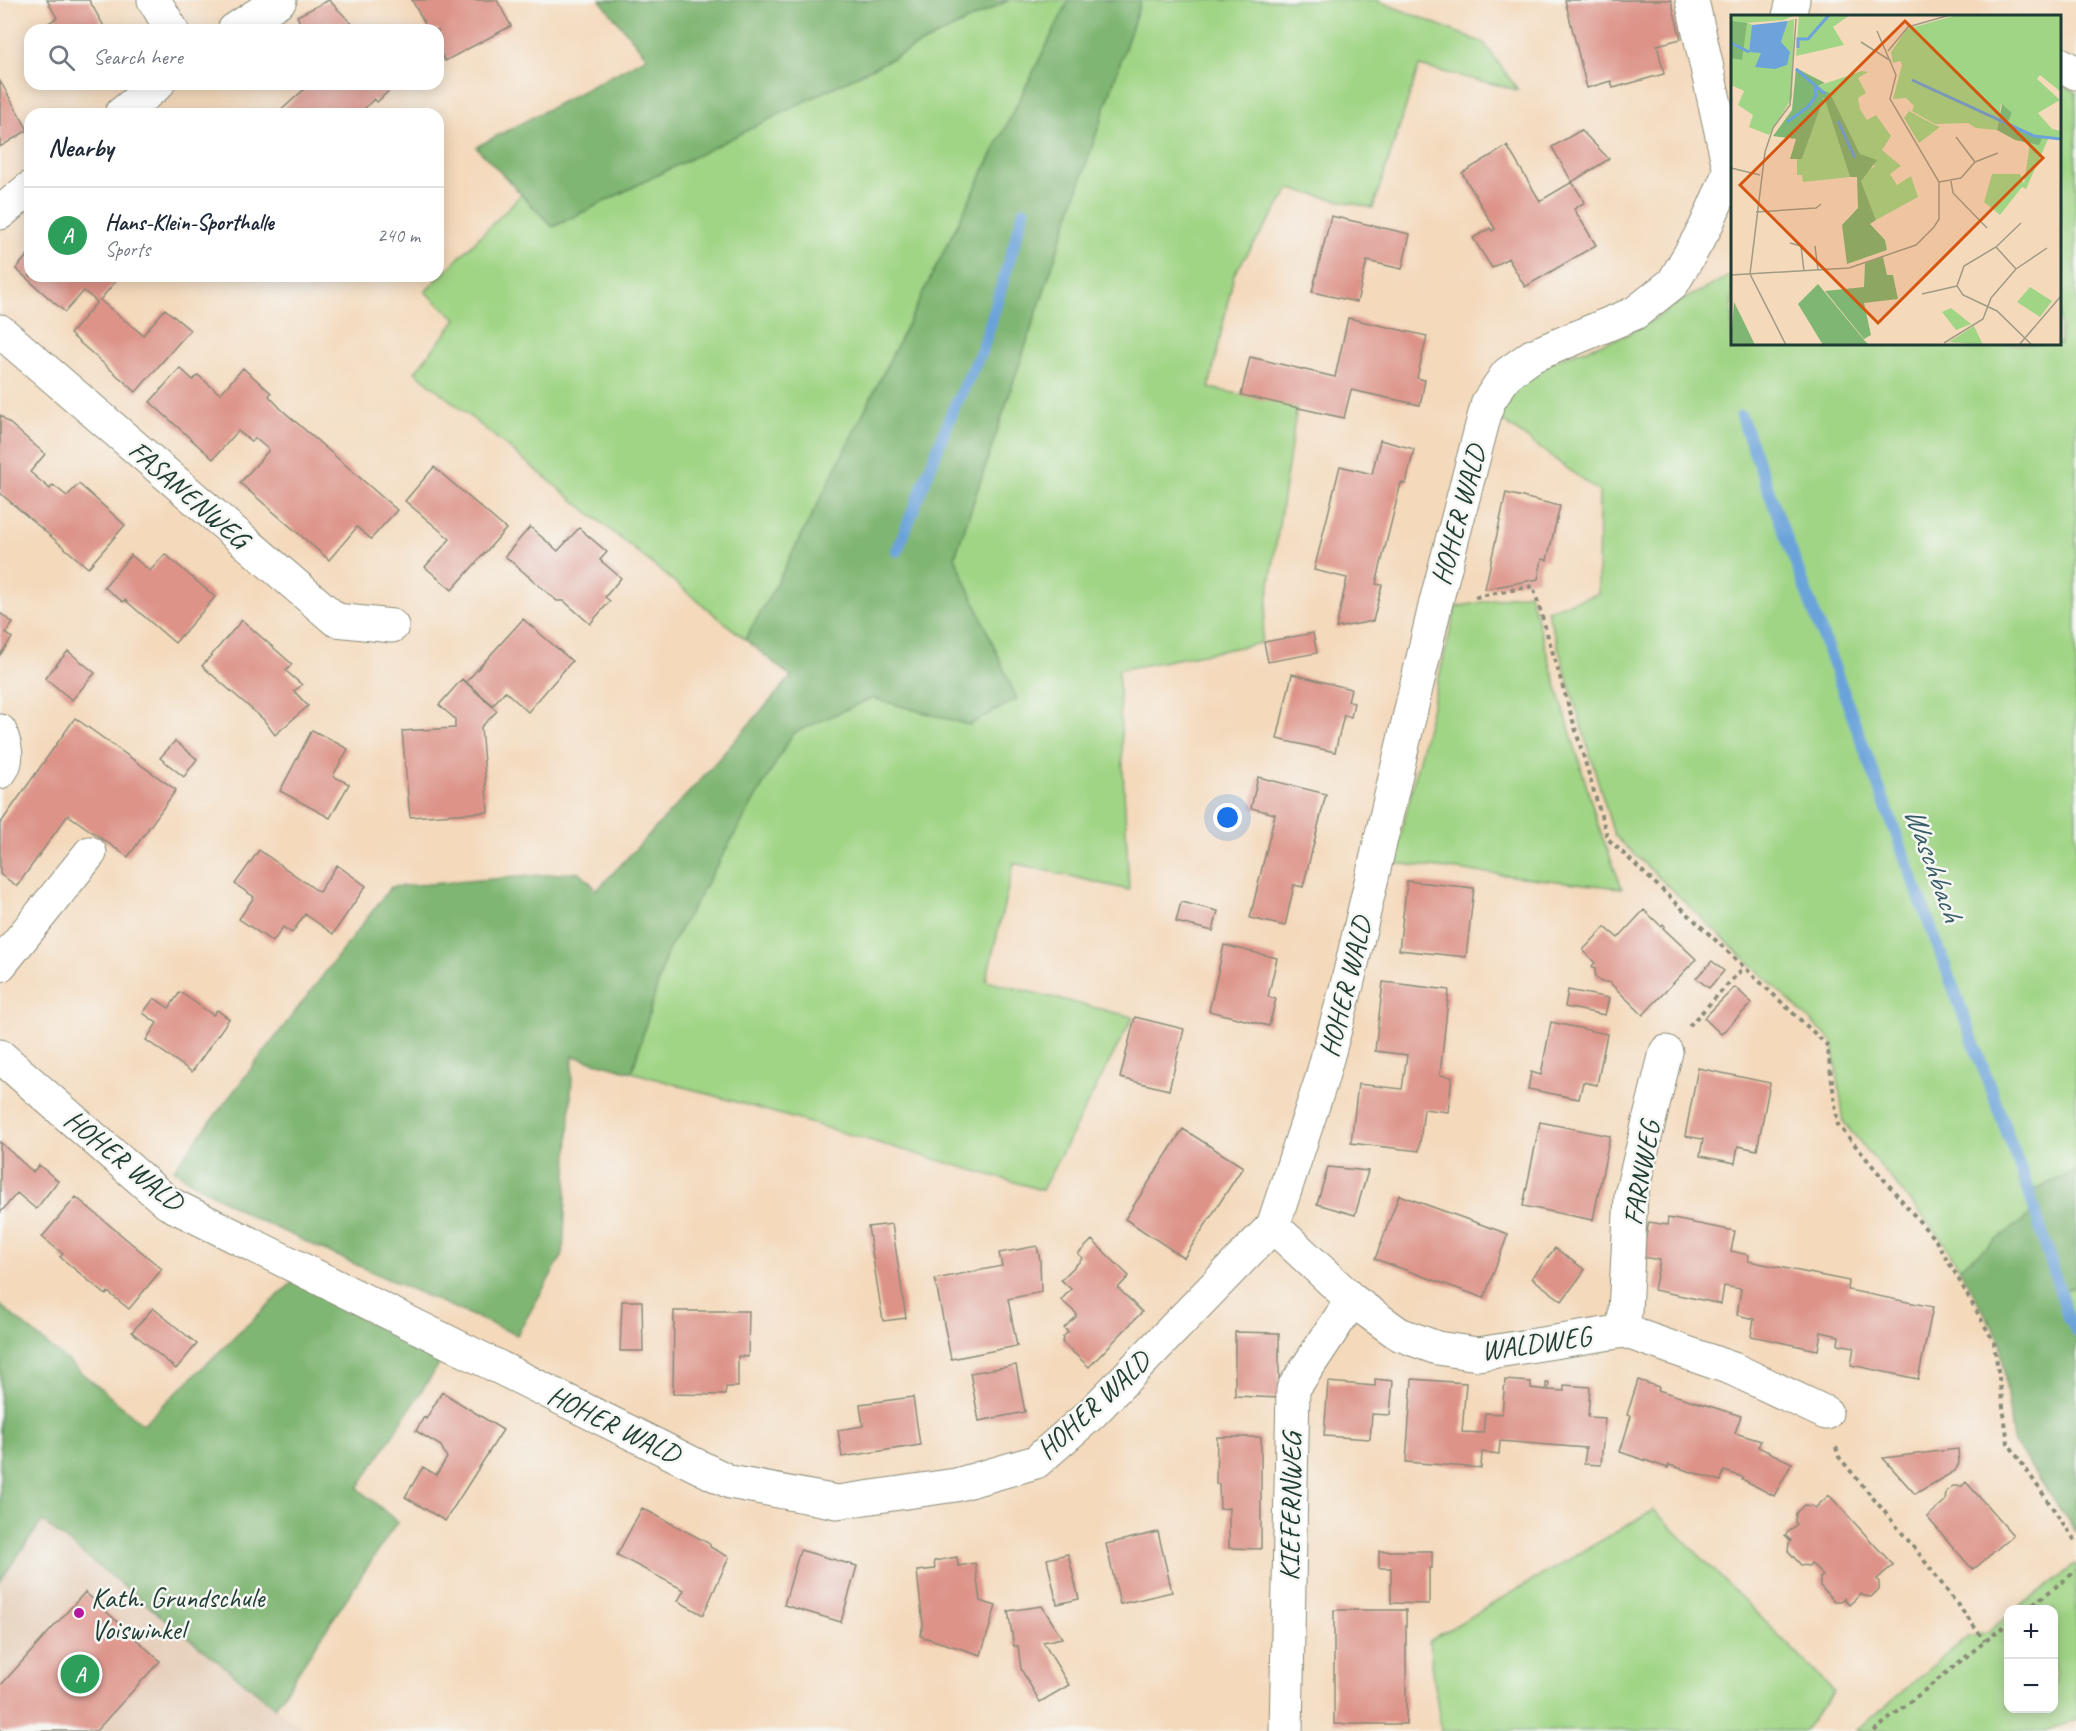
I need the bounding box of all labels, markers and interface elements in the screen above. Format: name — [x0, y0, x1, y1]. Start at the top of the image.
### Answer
inset map — [1731, 15, 2061, 345]
search box — [24, 24, 444, 90]
icon: search — [45, 41, 78, 74]
text: Search here — [93, 43, 183, 71]
text: Nearby — [48, 131, 113, 164]
text: Hans-Klein-Sporthalle — [105, 209, 274, 237]
text: A — [62, 223, 73, 248]
text: 240 m — [377, 223, 420, 248]
text: Sports — [105, 237, 150, 262]
street label: FASANENWEG — [122, 432, 259, 558]
street label: HOHER WALD — [1423, 439, 1494, 588]
water label: Waschbach — [1896, 802, 1973, 928]
your location — [1213, 803, 1242, 832]
street label: HOHER WALD — [1311, 911, 1380, 1060]
street label: HOHER WALD — [58, 1101, 193, 1220]
street label: FARNWEG — [1615, 1115, 1668, 1228]
street label: WALDWEG — [1479, 1318, 1596, 1368]
street label: HOHER WALD — [1029, 1342, 1159, 1466]
street label: HOHER WALD — [542, 1377, 688, 1472]
street label: KIEFERNWEG — [1271, 1429, 1309, 1581]
place label: Kath. Grundschule Voiswinkel — [91, 1580, 266, 1647]
map controls — [2004, 1605, 2058, 1713]
button: + — [2004, 1605, 2058, 1659]
marker: Kath. Grundschule Voiswinkel — [72, 1606, 86, 1620]
pin: A — [60, 1652, 100, 1696]
button: − — [2004, 1659, 2058, 1713]

